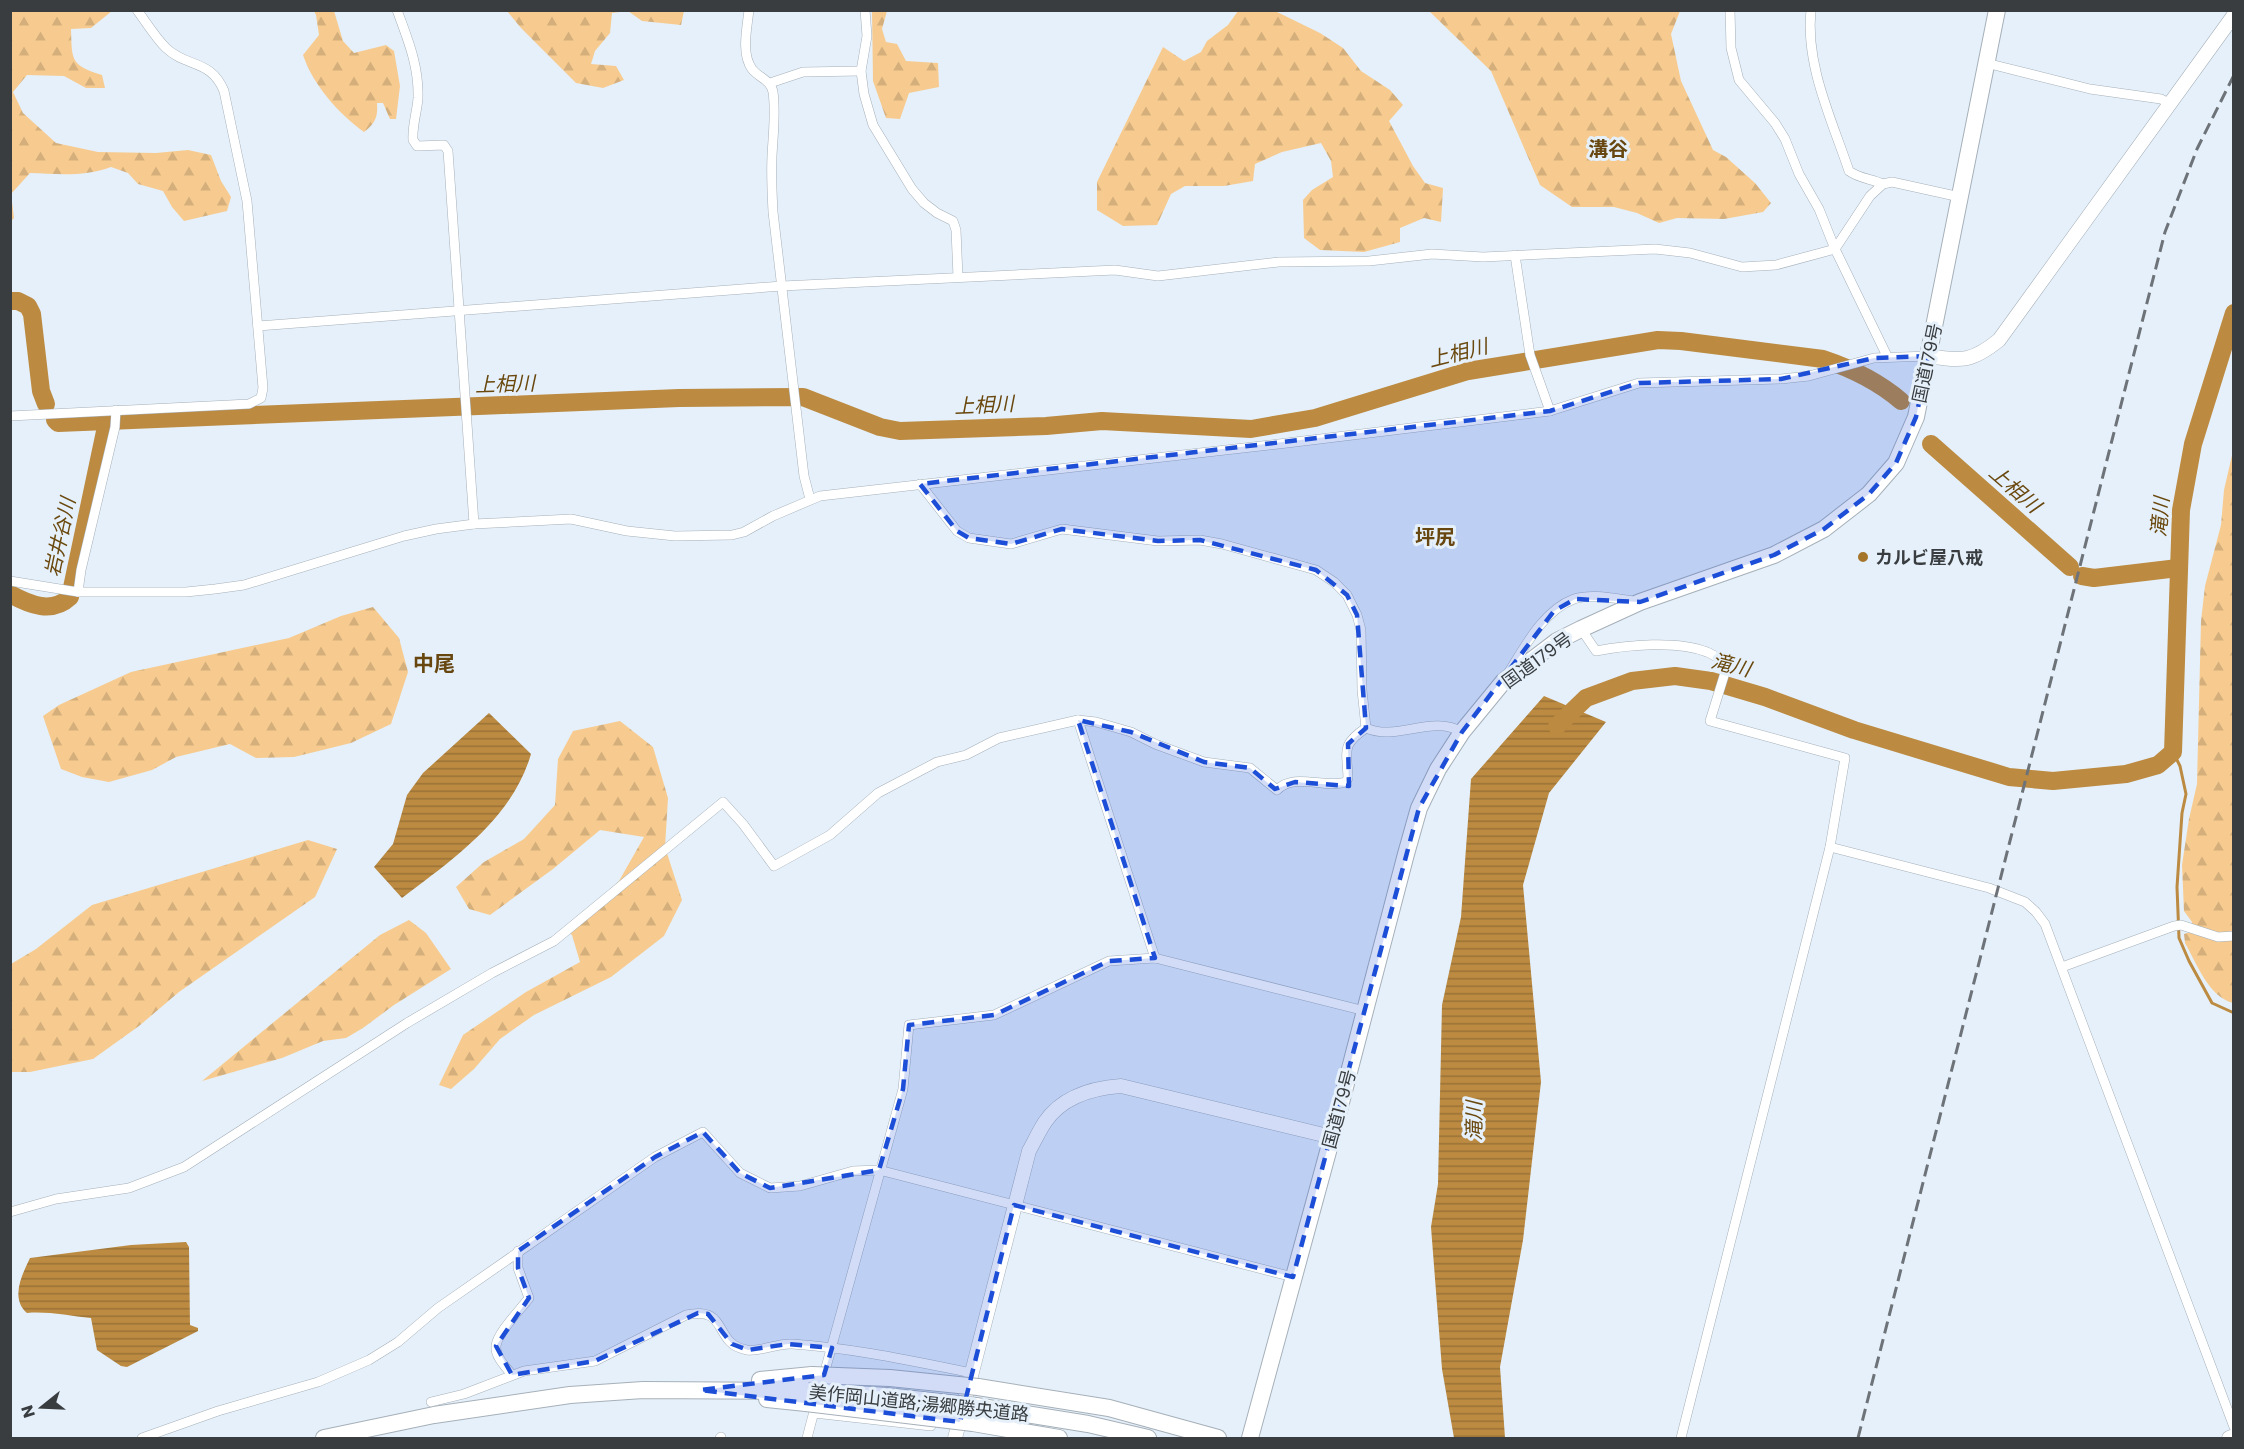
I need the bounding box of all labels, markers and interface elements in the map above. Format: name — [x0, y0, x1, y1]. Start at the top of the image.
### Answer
district label: 溝谷 — [1588, 135, 1628, 163]
street label: 国道179号 — [1906, 321, 1948, 405]
water label: 上相川 — [1426, 332, 1492, 374]
water label: 上相川 — [475, 369, 537, 399]
water label: 上相川 — [953, 389, 1017, 421]
water label: 上相川 — [1983, 459, 2048, 521]
water label: 岩井谷川 — [38, 493, 82, 579]
water label: 滝川 — [2144, 494, 2176, 538]
district label: 坪尻 — [1415, 523, 1455, 551]
place label: カルビ屋八戒 — [1875, 545, 1983, 570]
marker: カルビ屋八戒 — [1856, 550, 1870, 564]
street label: 国道179号 — [1497, 626, 1577, 694]
water label: 滝川 — [1708, 647, 1756, 684]
district label: 中尾 — [413, 649, 455, 678]
street label: 国道179号 — [1316, 1067, 1362, 1151]
water label: 滝川 — [1460, 1099, 1488, 1141]
north arrow — [12, 1377, 72, 1437]
street label: 美作岡山道路;湯郷勝央道路 — [808, 1379, 1030, 1427]
text: N — [15, 1402, 41, 1421]

